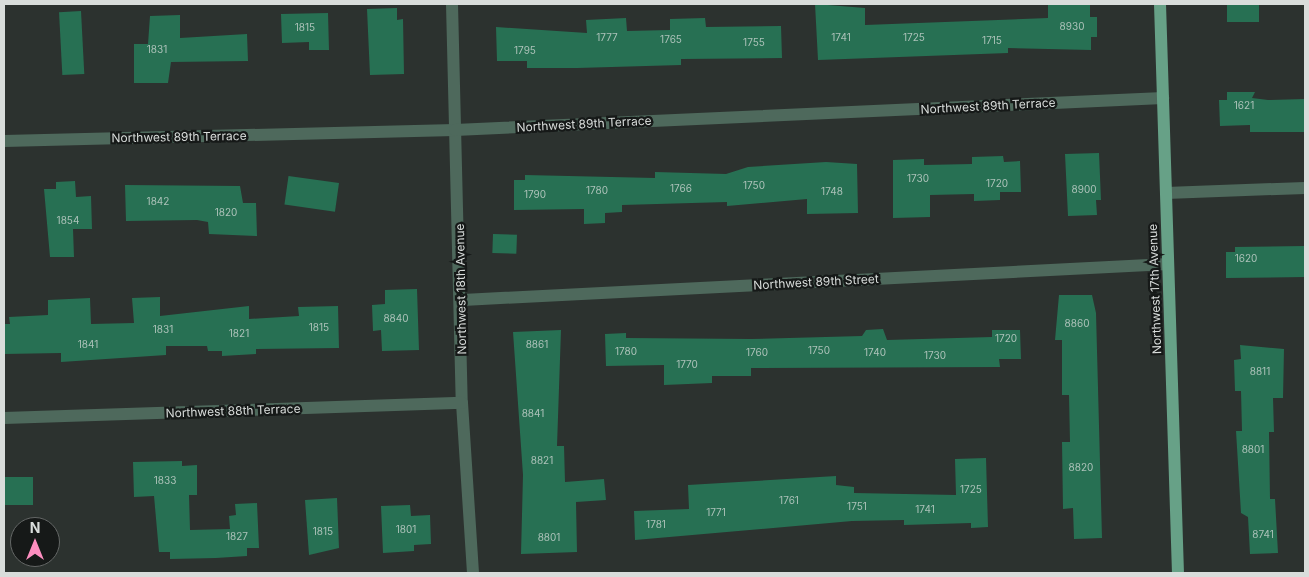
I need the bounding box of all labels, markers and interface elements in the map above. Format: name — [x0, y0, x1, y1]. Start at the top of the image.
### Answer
house number: 8930 — [1060, 21, 1084, 33]
house number: 1815 — [295, 22, 315, 34]
house number: 1777 — [596, 32, 618, 44]
house number: 1741 — [831, 32, 851, 44]
house number: 1725 — [903, 32, 925, 44]
house number: 1765 — [660, 34, 682, 46]
house number: 1715 — [982, 35, 1002, 47]
house number: 1755 — [743, 37, 765, 49]
house number: 1831 — [147, 44, 167, 56]
house number: 1795 — [514, 45, 536, 57]
street label: Northwest 89th Terrace — [920, 95, 1056, 117]
house number: 1621 — [1234, 100, 1254, 112]
street label: Northwest 89th Terrace — [516, 113, 652, 135]
street label: Northwest 89th Terrace — [111, 129, 247, 145]
house number: 1730 — [907, 173, 929, 185]
house number: 1720 — [986, 178, 1008, 190]
house number: 1750 — [743, 180, 765, 192]
house number: 1766 — [670, 183, 692, 195]
house number: 8900 — [1071, 184, 1097, 196]
house number: 1780 — [586, 185, 608, 197]
house number: 1748 — [821, 186, 843, 198]
house number: 1790 — [524, 189, 546, 201]
house number: 1842 — [147, 196, 169, 208]
house number: 1820 — [215, 207, 237, 219]
house number: 1854 — [57, 215, 79, 227]
street label: Northwest 18th Avenue — [453, 223, 469, 355]
street label: Northwest 17th Avenue — [1146, 224, 1164, 354]
house number: 1620 — [1235, 253, 1257, 265]
street label: Northwest 89th Street — [753, 272, 879, 292]
house number: 8840 — [383, 313, 409, 325]
house number: 8860 — [1065, 318, 1089, 330]
house number: 1815 — [309, 322, 329, 334]
house number: 1831 — [153, 324, 173, 336]
house number: 1821 — [229, 328, 249, 340]
house number: 1720 — [995, 333, 1017, 345]
house number: 1841 — [78, 339, 98, 351]
house number: 8861 — [526, 339, 548, 351]
house number: 1750 — [808, 345, 830, 357]
house number: 1780 — [615, 346, 637, 358]
house number: 1760 — [746, 347, 768, 359]
house number: 1740 — [864, 347, 886, 359]
house number: 1730 — [924, 350, 946, 362]
house number: 1770 — [676, 359, 698, 371]
house number: 8811 — [1250, 366, 1270, 378]
street label: Northwest 88th Terrace — [165, 401, 301, 421]
house number: 8841 — [522, 408, 544, 420]
house number: 8801 — [1242, 444, 1264, 456]
house number: 8821 — [531, 455, 553, 467]
house number: 8820 — [1069, 462, 1093, 474]
house number: 1833 — [154, 475, 176, 487]
house number: 1725 — [960, 484, 982, 496]
house number: 1761 — [779, 495, 799, 507]
house number: 1751 — [847, 501, 867, 513]
house number: 1741 — [915, 504, 935, 516]
house number: 1771 — [706, 507, 726, 519]
north arrow — [10, 517, 60, 567]
text: N — [30, 519, 40, 536]
house number: 1781 — [646, 519, 666, 531]
house number: 1801 — [396, 524, 416, 536]
house number: 1815 — [313, 526, 333, 538]
house number: 8741 — [1252, 529, 1274, 541]
house number: 1827 — [226, 531, 248, 543]
house number: 8801 — [538, 532, 560, 544]

